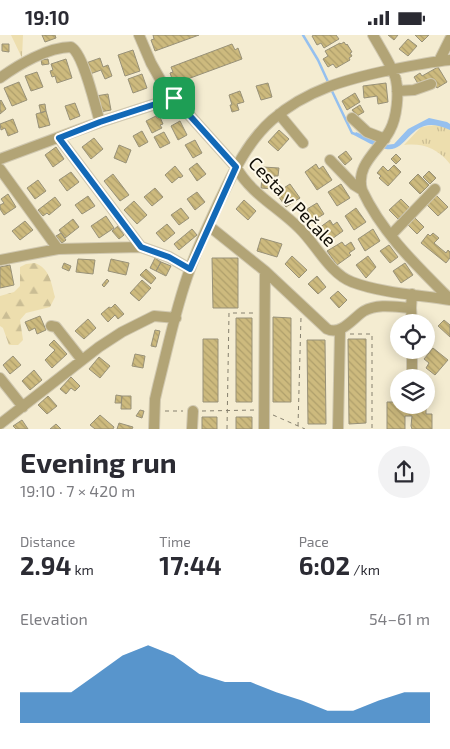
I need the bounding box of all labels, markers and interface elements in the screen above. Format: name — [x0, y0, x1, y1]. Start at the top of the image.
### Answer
text: 19:10 — [25, 6, 70, 29]
pin — [153, 77, 195, 119]
icon: arrive — [160, 84, 188, 112]
street label: Cesta v Pečale — [244, 152, 341, 251]
map controls — [390, 314, 435, 414]
button: locate — [390, 314, 435, 359]
button: layers — [390, 369, 435, 414]
text: Evening run — [20, 445, 177, 479]
button: share — [378, 446, 430, 498]
text: 19:10 · 7 × 420 m — [20, 481, 135, 500]
text: Distance — [20, 533, 75, 550]
text: Time — [159, 533, 191, 550]
text: Pace — [299, 533, 329, 550]
text: 2.94 — [20, 550, 71, 580]
text: 17:44 — [159, 550, 222, 580]
text: 6:02 — [299, 550, 350, 580]
text: km — [71, 561, 94, 578]
text: /km — [350, 561, 380, 578]
text: Elevation — [20, 609, 88, 628]
text: 54–61 m — [369, 609, 430, 628]

